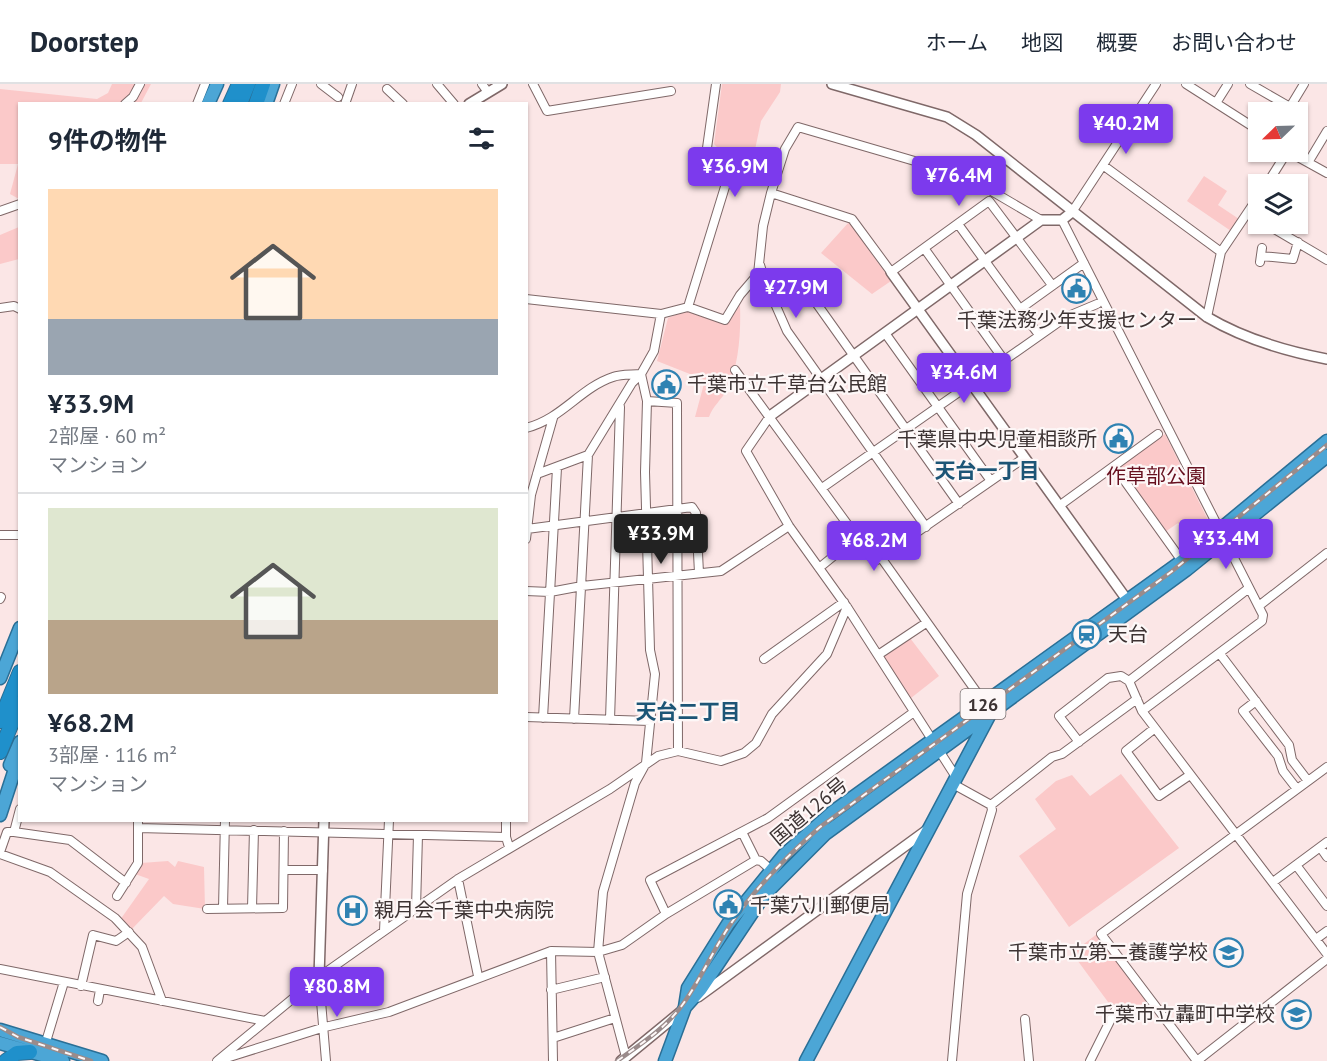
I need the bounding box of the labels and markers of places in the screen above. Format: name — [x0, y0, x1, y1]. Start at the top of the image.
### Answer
pin: ¥40.2M — [1077, 104, 1175, 155]
pin: ¥36.9M — [686, 147, 784, 198]
pin: ¥76.4M — [910, 156, 1008, 207]
pin: ¥27.9M — [747, 268, 845, 319]
public building icon: 千葉法務少年支援センター — [1061, 273, 1093, 305]
place label: 千葉法務少年支援センター — [957, 307, 1197, 333]
pin: ¥34.6M — [915, 353, 1013, 404]
public building icon: 千葉市立千草台公民館 — [650, 368, 682, 400]
place label: 千葉市立千草台公民館 — [687, 371, 887, 397]
public building icon: 千葉県中央児童相談所 — [1102, 423, 1134, 455]
place label: 千葉県中央児童相談所 — [897, 426, 1097, 452]
pin: ¥33.9M — [612, 514, 710, 565]
pin: ¥33.4M — [1177, 519, 1275, 570]
pin: ¥68.2M — [825, 521, 923, 572]
station icon: 天台 — [1071, 618, 1103, 650]
place label: 天台 — [1108, 621, 1148, 647]
public building icon: 千葉穴川郵便局 — [713, 889, 745, 921]
place label: 千葉穴川郵便局 — [750, 892, 890, 918]
hospital icon: 親月会千葉中央病院 — [337, 894, 369, 926]
place label: 親月会千葉中央病院 — [374, 897, 554, 923]
school or university icon: 千葉市立第二養護学校 — [1213, 936, 1245, 968]
place label: 千葉市立第二養護学校 — [1008, 939, 1208, 965]
pin: ¥80.8M — [288, 967, 386, 1018]
school or university icon: 千葉市立轟町中学校 — [1280, 998, 1312, 1030]
place label: 千葉市立轟町中学校 — [1095, 1001, 1275, 1027]

